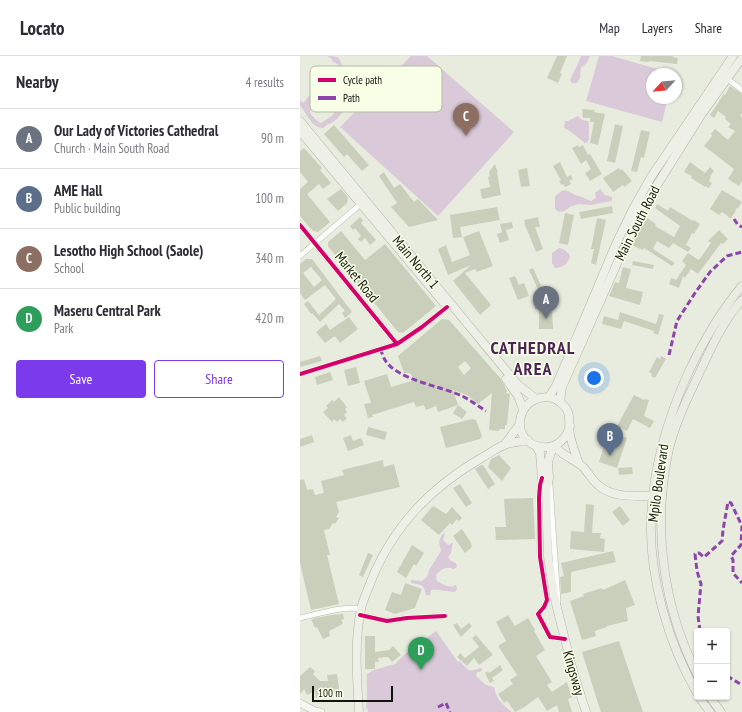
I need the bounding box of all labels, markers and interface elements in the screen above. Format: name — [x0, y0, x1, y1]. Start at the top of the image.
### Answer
text: Locato — [20, 16, 65, 40]
text: Map — [599, 19, 620, 37]
text: Layers — [642, 19, 673, 37]
text: Share — [695, 19, 722, 37]
legend — [310, 66, 442, 112]
north arrow — [646, 68, 682, 104]
text: Nearby — [16, 71, 59, 93]
text: Cycle path — [343, 73, 382, 87]
text: 4 results — [245, 74, 284, 91]
text: Path — [343, 91, 360, 105]
pin: C — [453, 103, 479, 136]
text: Our Lady of Victories Cathedral — [54, 121, 218, 140]
text: A — [26, 130, 32, 147]
text: 90 m — [261, 130, 284, 147]
text: Church · Main South Road — [54, 140, 169, 157]
text: AME Hall — [54, 181, 102, 200]
street label: Main South Road — [610, 183, 664, 263]
text: B — [26, 190, 32, 207]
text: 100 m — [255, 190, 284, 207]
text: Public building — [54, 200, 121, 217]
street label: Main North 1 — [389, 232, 443, 292]
text: Lesotho High School (Saole) — [54, 241, 203, 260]
street label: Market Road — [331, 248, 383, 306]
text: C — [26, 250, 32, 267]
text: 340 m — [255, 250, 284, 267]
text: School — [54, 260, 84, 277]
pin: A — [533, 286, 559, 319]
text: Maseru Central Park — [54, 301, 161, 320]
text: D — [26, 310, 32, 327]
text: 420 m — [255, 310, 284, 327]
text: Park — [54, 320, 73, 337]
district label: CATHEDRAL AREA — [491, 336, 576, 380]
button: Save — [16, 360, 146, 398]
button: Share — [154, 360, 284, 398]
your location — [584, 368, 604, 388]
pin: B — [597, 423, 623, 456]
street label: Mpilo Boulevard — [644, 443, 672, 523]
map controls — [694, 628, 730, 700]
button: + — [694, 628, 730, 664]
pin: D — [408, 637, 434, 670]
street label: Kingsway — [559, 648, 589, 698]
button: − — [694, 664, 730, 700]
scale bar — [312, 684, 393, 703]
text: 100 m — [318, 686, 342, 700]

